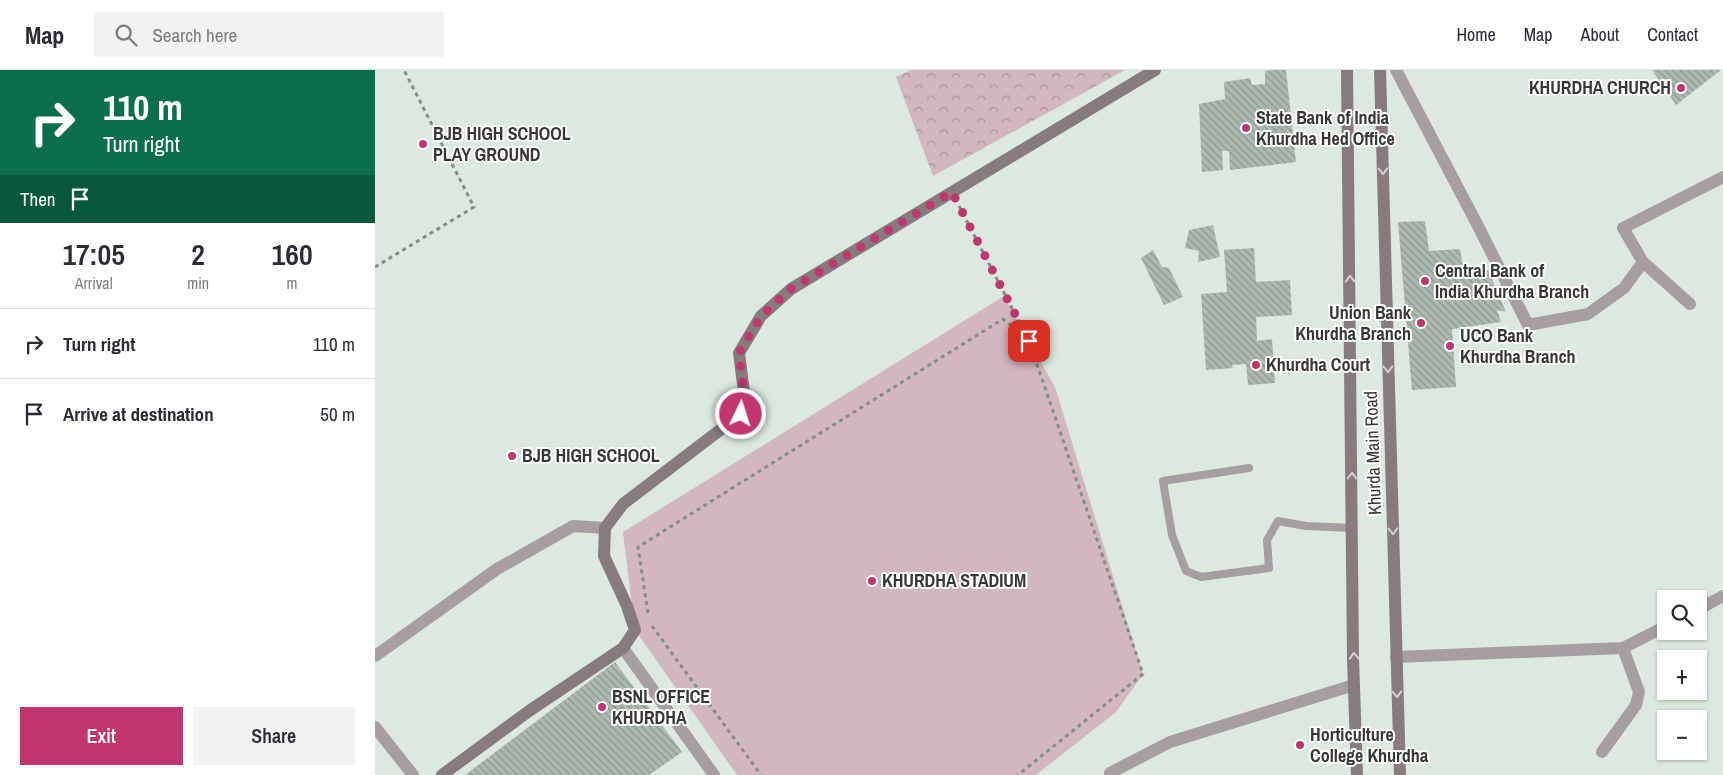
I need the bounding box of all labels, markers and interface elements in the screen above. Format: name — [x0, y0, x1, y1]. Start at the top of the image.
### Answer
search box — [94, 12, 444, 57]
text: Map — [25, 19, 64, 51]
icon: search — [112, 21, 140, 49]
text: Search here — [152, 22, 237, 48]
text: Home — [1456, 22, 1496, 47]
text: Map — [1524, 22, 1553, 47]
text: About — [1581, 22, 1619, 47]
text: Contact — [1647, 22, 1698, 47]
place label: KHURDHA CHURCH — [1529, 75, 1671, 100]
marker: KHURDHA CHURCH — [1675, 82, 1687, 94]
text: 110 m — [103, 84, 183, 131]
icon: right — [20, 90, 85, 155]
place label: State Bank of India Khurdha Hed Office — [1256, 105, 1395, 151]
place label: BJB HIGH SCHOOL PLAY GROUND — [433, 121, 571, 167]
marker: State Bank of India Khurdha Hed Office — [1240, 122, 1252, 134]
text: Turn right — [103, 129, 180, 159]
marker: BJB HIGH SCHOOL PLAY GROUND — [417, 138, 429, 150]
one-way arrow — [1377, 167, 1388, 175]
icon: arrive — [66, 185, 94, 213]
text: Then — [20, 186, 56, 212]
text: 17:05 — [62, 234, 125, 274]
text: 2 — [191, 234, 205, 274]
text: 160 — [272, 234, 313, 274]
place label: Central Bank of India Khurdha Branch — [1435, 258, 1589, 304]
text: Arrival — [75, 272, 113, 294]
text: min — [187, 272, 209, 294]
text: m — [287, 272, 298, 294]
one-way arrow — [1345, 275, 1355, 282]
marker: Central Bank of India Khurdha Branch — [1419, 275, 1431, 287]
place label: Union Bank Khurdha Branch — [1295, 300, 1412, 346]
marker: Union Bank Khurdha Branch — [1415, 317, 1427, 329]
pin — [1008, 320, 1050, 362]
place label: UCO Bank Khurdha Branch — [1460, 323, 1576, 369]
icon: arrive — [1015, 327, 1043, 355]
icon: right — [20, 330, 48, 358]
text: Turn right — [63, 331, 135, 357]
text: 110 m — [313, 331, 355, 357]
marker: UCO Bank Khurdha Branch — [1444, 340, 1456, 352]
place label: Khurdha Court — [1266, 352, 1370, 377]
marker: Khurdha Court — [1250, 359, 1262, 371]
one-way arrow — [1383, 365, 1393, 373]
position arrow — [714, 387, 766, 439]
street label: Khurda Main Road — [1358, 391, 1387, 515]
icon: arrive — [20, 400, 48, 428]
text: Arrive at destination — [63, 401, 214, 427]
text: 50 m — [320, 401, 355, 427]
place label: BJB HIGH SCHOOL — [522, 443, 660, 468]
marker: BJB HIGH SCHOOL — [506, 450, 518, 462]
one-way arrow — [1347, 472, 1357, 480]
one-way arrow — [1387, 527, 1398, 535]
place label: KHURDHA STADIUM — [882, 568, 1026, 593]
marker: KHURDHA STADIUM — [866, 575, 878, 587]
map controls — [1657, 590, 1707, 760]
button: search — [1657, 590, 1707, 640]
button: + — [1657, 650, 1707, 700]
one-way arrow — [1348, 652, 1359, 660]
place label: BSNL OFFICE KHURDHA — [612, 684, 710, 730]
one-way arrow — [1392, 690, 1402, 698]
marker: BSNL OFFICE KHURDHA — [596, 701, 608, 713]
button: Exit — [20, 707, 183, 765]
button: Share — [193, 707, 355, 765]
button: − — [1657, 710, 1707, 760]
place label: Horticulture College Khurdha — [1310, 722, 1429, 768]
marker: Horticulture College Khurdha — [1294, 739, 1306, 751]

